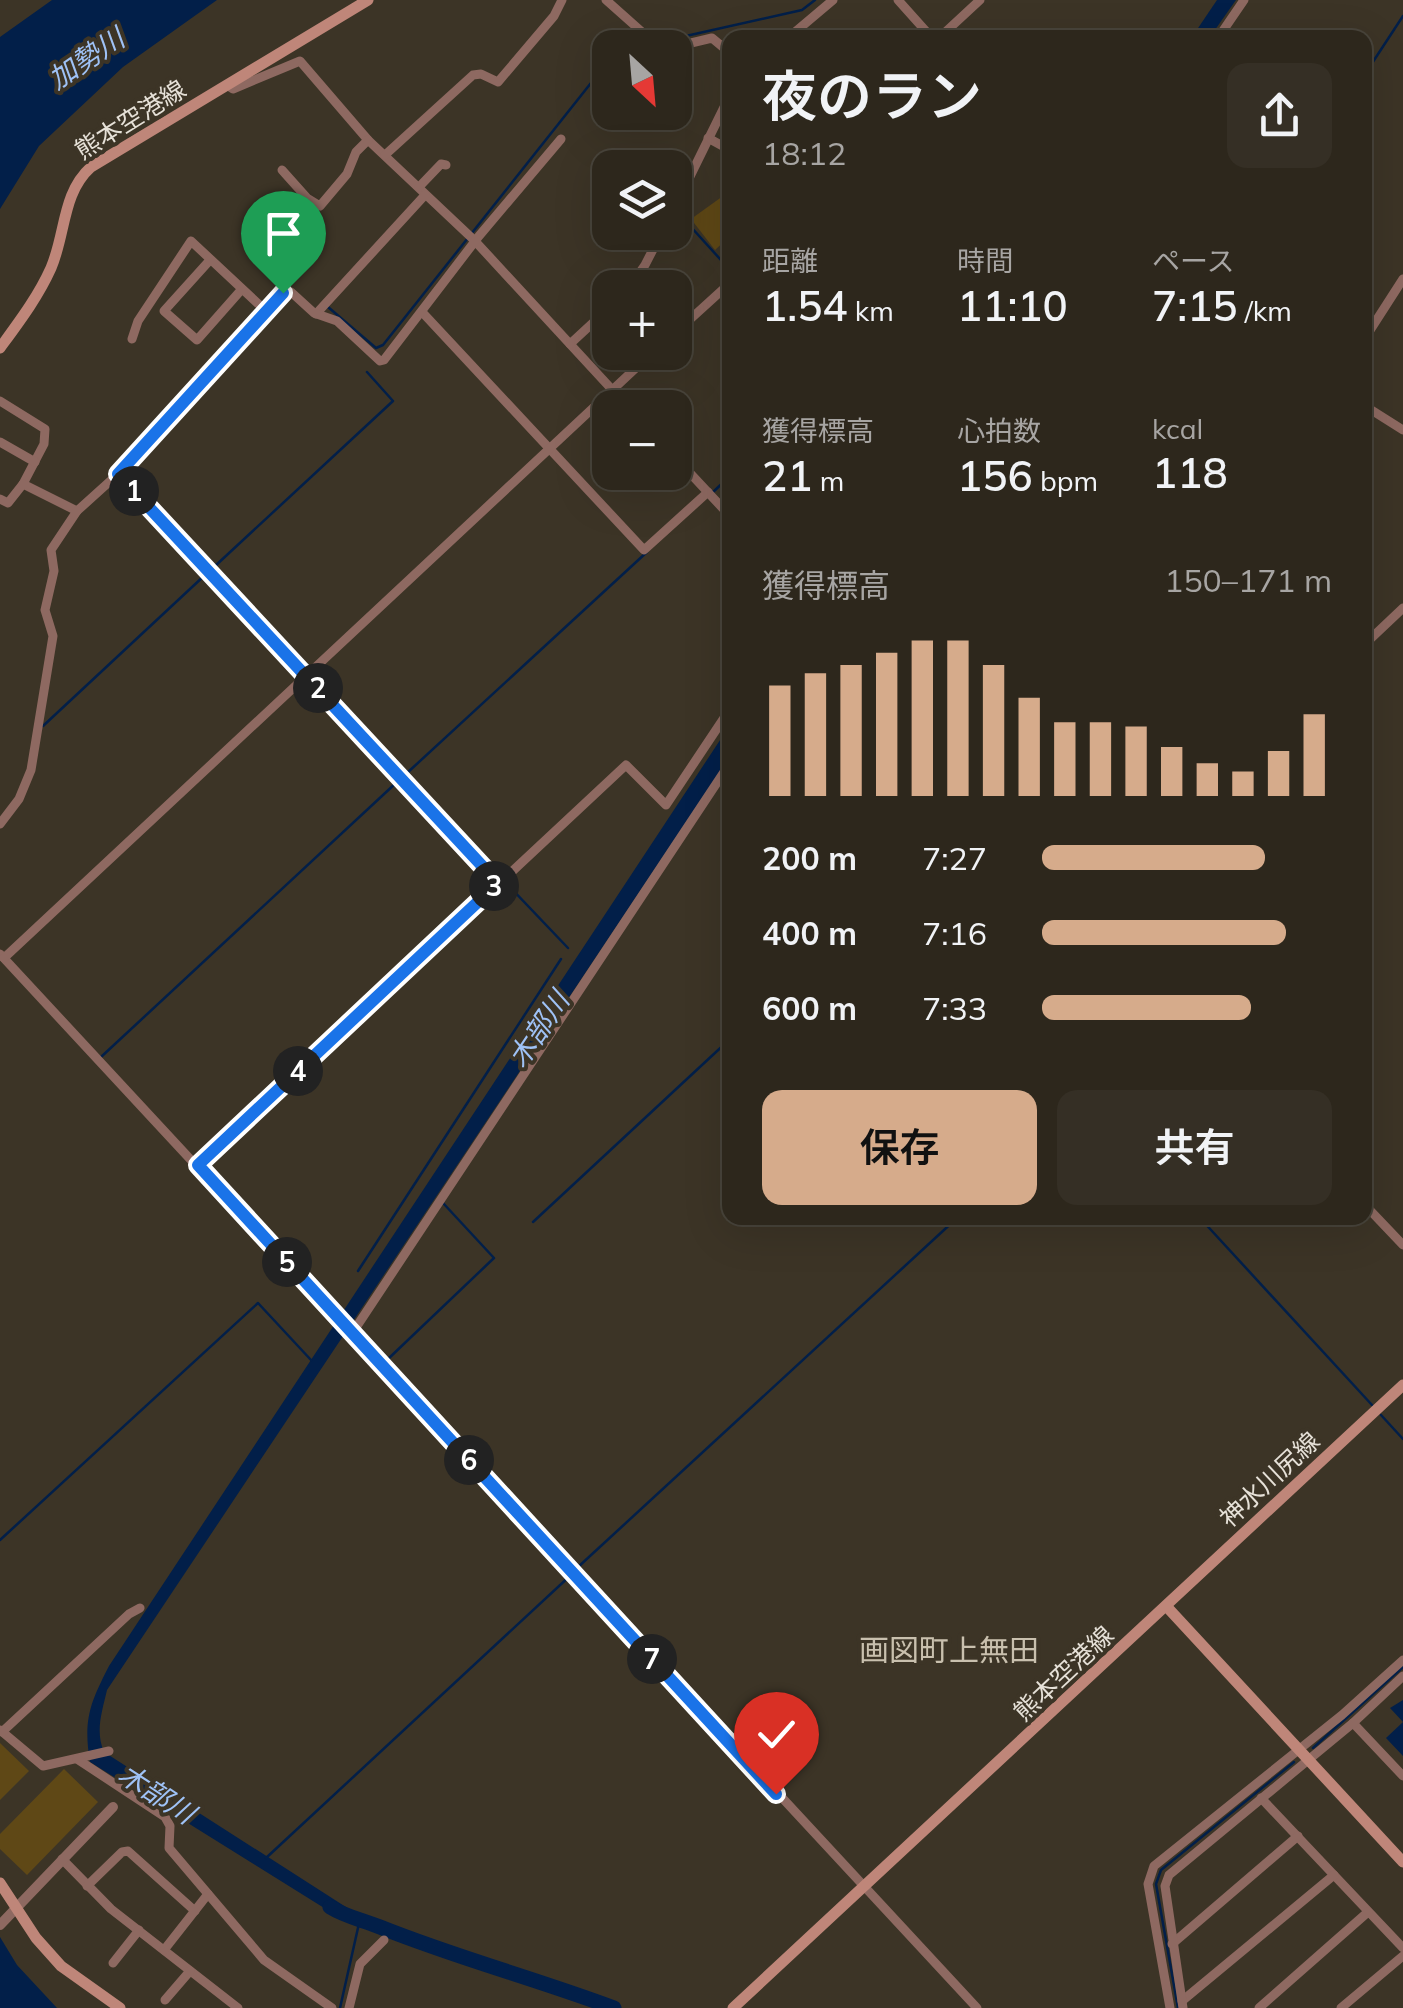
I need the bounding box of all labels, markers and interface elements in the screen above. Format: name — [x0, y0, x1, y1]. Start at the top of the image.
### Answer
water label: 加勢川 — [41, 18, 133, 96]
north arrow — [592, 30, 692, 130]
map controls — [592, 30, 692, 490]
text: 夜のラン — [762, 61, 982, 130]
button: share — [1227, 63, 1332, 168]
street label: 熊本空港線 — [69, 73, 191, 165]
text: 18:12 — [762, 133, 846, 173]
button: layers — [592, 150, 692, 250]
pin — [241, 191, 326, 294]
icon: arrive — [256, 206, 311, 261]
text: 距離 — [762, 243, 818, 278]
text: 時間 — [957, 243, 1013, 278]
text: ペース — [1152, 243, 1235, 278]
button: + — [592, 270, 692, 370]
text: 1.54 — [762, 279, 848, 332]
text: 11:10 — [957, 279, 1068, 332]
text: 7:15 — [1152, 279, 1238, 332]
text: km — [848, 293, 894, 328]
text: /km — [1238, 293, 1292, 328]
button: − — [592, 390, 692, 490]
text: kcal — [1152, 411, 1203, 446]
text: 獲得標高 — [762, 413, 874, 448]
text: 心拍数 — [957, 413, 1041, 448]
text: 118 — [1152, 446, 1228, 499]
text: 21 — [762, 449, 812, 502]
text: 156 — [957, 449, 1033, 502]
text: m — [812, 463, 844, 498]
text: bpm — [1033, 463, 1098, 498]
pin: 1 — [109, 466, 159, 516]
text: 1 — [126, 473, 142, 508]
text: 150–171 m — [1164, 560, 1332, 600]
text: 獲得標高 — [762, 565, 890, 605]
pin: 2 — [293, 663, 343, 713]
text: 2 — [310, 670, 326, 705]
text: 200 m — [762, 838, 857, 878]
text: 7:27 — [922, 838, 987, 878]
pin: 3 — [469, 861, 519, 911]
text: 3 — [486, 868, 502, 903]
text: 400 m — [762, 913, 857, 953]
text: 7:16 — [922, 913, 987, 953]
water label: 木部川 — [500, 982, 578, 1074]
text: 600 m — [762, 988, 857, 1028]
text: 7:33 — [922, 988, 987, 1028]
pin: 4 — [273, 1046, 323, 1096]
text: 4 — [290, 1053, 306, 1088]
button: 保存 — [762, 1090, 1037, 1205]
button: 共有 — [1057, 1090, 1332, 1205]
pin: 5 — [262, 1237, 312, 1287]
text: 5 — [279, 1244, 295, 1279]
street label: 神水川尻線 — [1213, 1425, 1325, 1533]
pin: 6 — [444, 1435, 494, 1485]
text: 6 — [461, 1442, 477, 1477]
street label: 熊本空港線 — [1007, 1619, 1119, 1727]
district label: 画図町上無田 — [859, 1631, 1039, 1669]
pin: 7 — [627, 1634, 677, 1684]
text: 7 — [644, 1641, 660, 1676]
pin — [734, 1692, 819, 1795]
icon: check — [749, 1707, 804, 1762]
water label: 木部川 — [112, 1755, 204, 1832]

